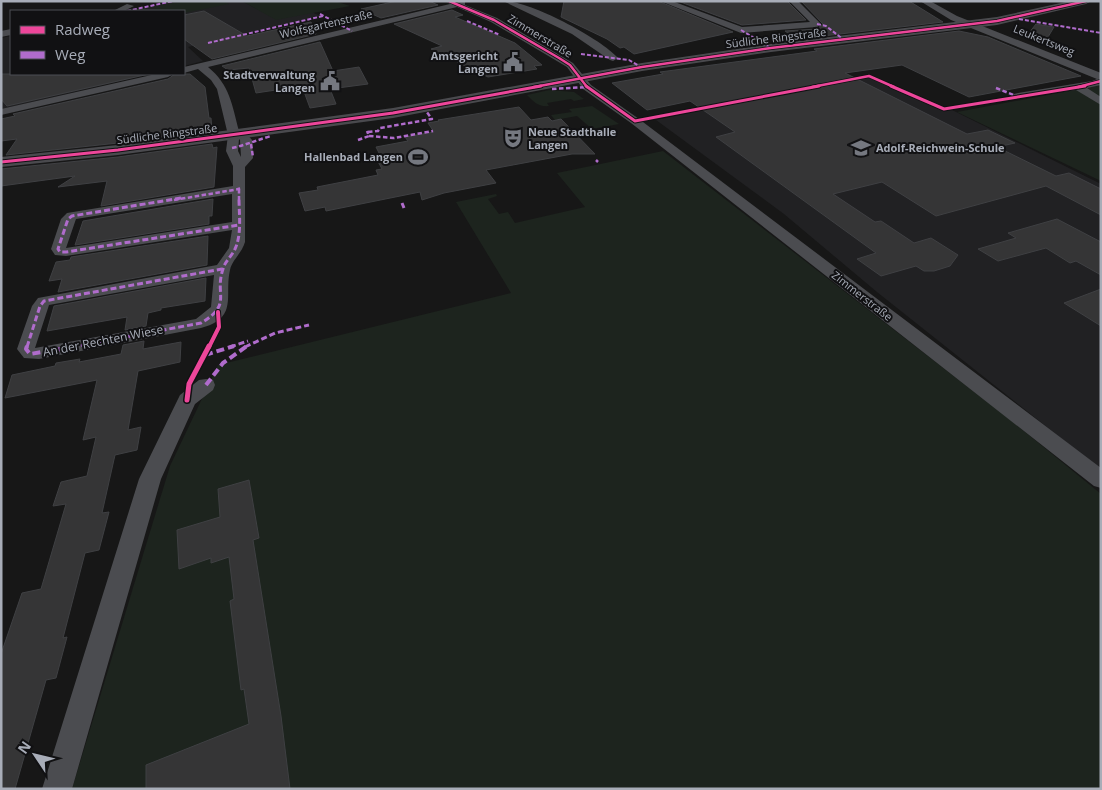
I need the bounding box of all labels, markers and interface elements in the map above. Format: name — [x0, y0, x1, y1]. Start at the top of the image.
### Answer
street label: Wolfsgartenstraße — [278, 6, 374, 41]
legend — [10, 10, 185, 75]
street label: Zimmerstraße — [505, 10, 575, 61]
text: Radweg — [55, 19, 110, 39]
street label: Leukertsweg — [1011, 20, 1077, 59]
street label: Südliche Ringstraße — [725, 24, 827, 51]
text: Weg — [55, 44, 85, 64]
place label: Amtsgericht Langen — [431, 48, 498, 76]
public building icon: Amtsgericht Langen — [502, 51, 524, 73]
place label: Stadtverwaltung Langen — [223, 67, 316, 95]
public building icon: Stadtverwaltung Langen — [319, 70, 341, 92]
street label: Südliche Ringstraße — [116, 120, 218, 147]
place label: Neue Stadthalle Langen — [528, 124, 617, 152]
theatre icon: Neue Stadthalle Langen — [502, 127, 524, 149]
school or university icon: Adolf-Reichwein-Schule — [850, 137, 872, 159]
place label: Adolf-Reichwein-Schule — [876, 140, 1005, 155]
sports icon: Hallenbad Langen — [407, 146, 429, 168]
place label: Hallenbad Langen — [304, 149, 403, 164]
street label: Zimmerstraße — [829, 267, 896, 324]
street label: An der Rechten Wiese — [41, 320, 165, 361]
north arrow — [10, 730, 60, 780]
text: N — [13, 737, 35, 757]

